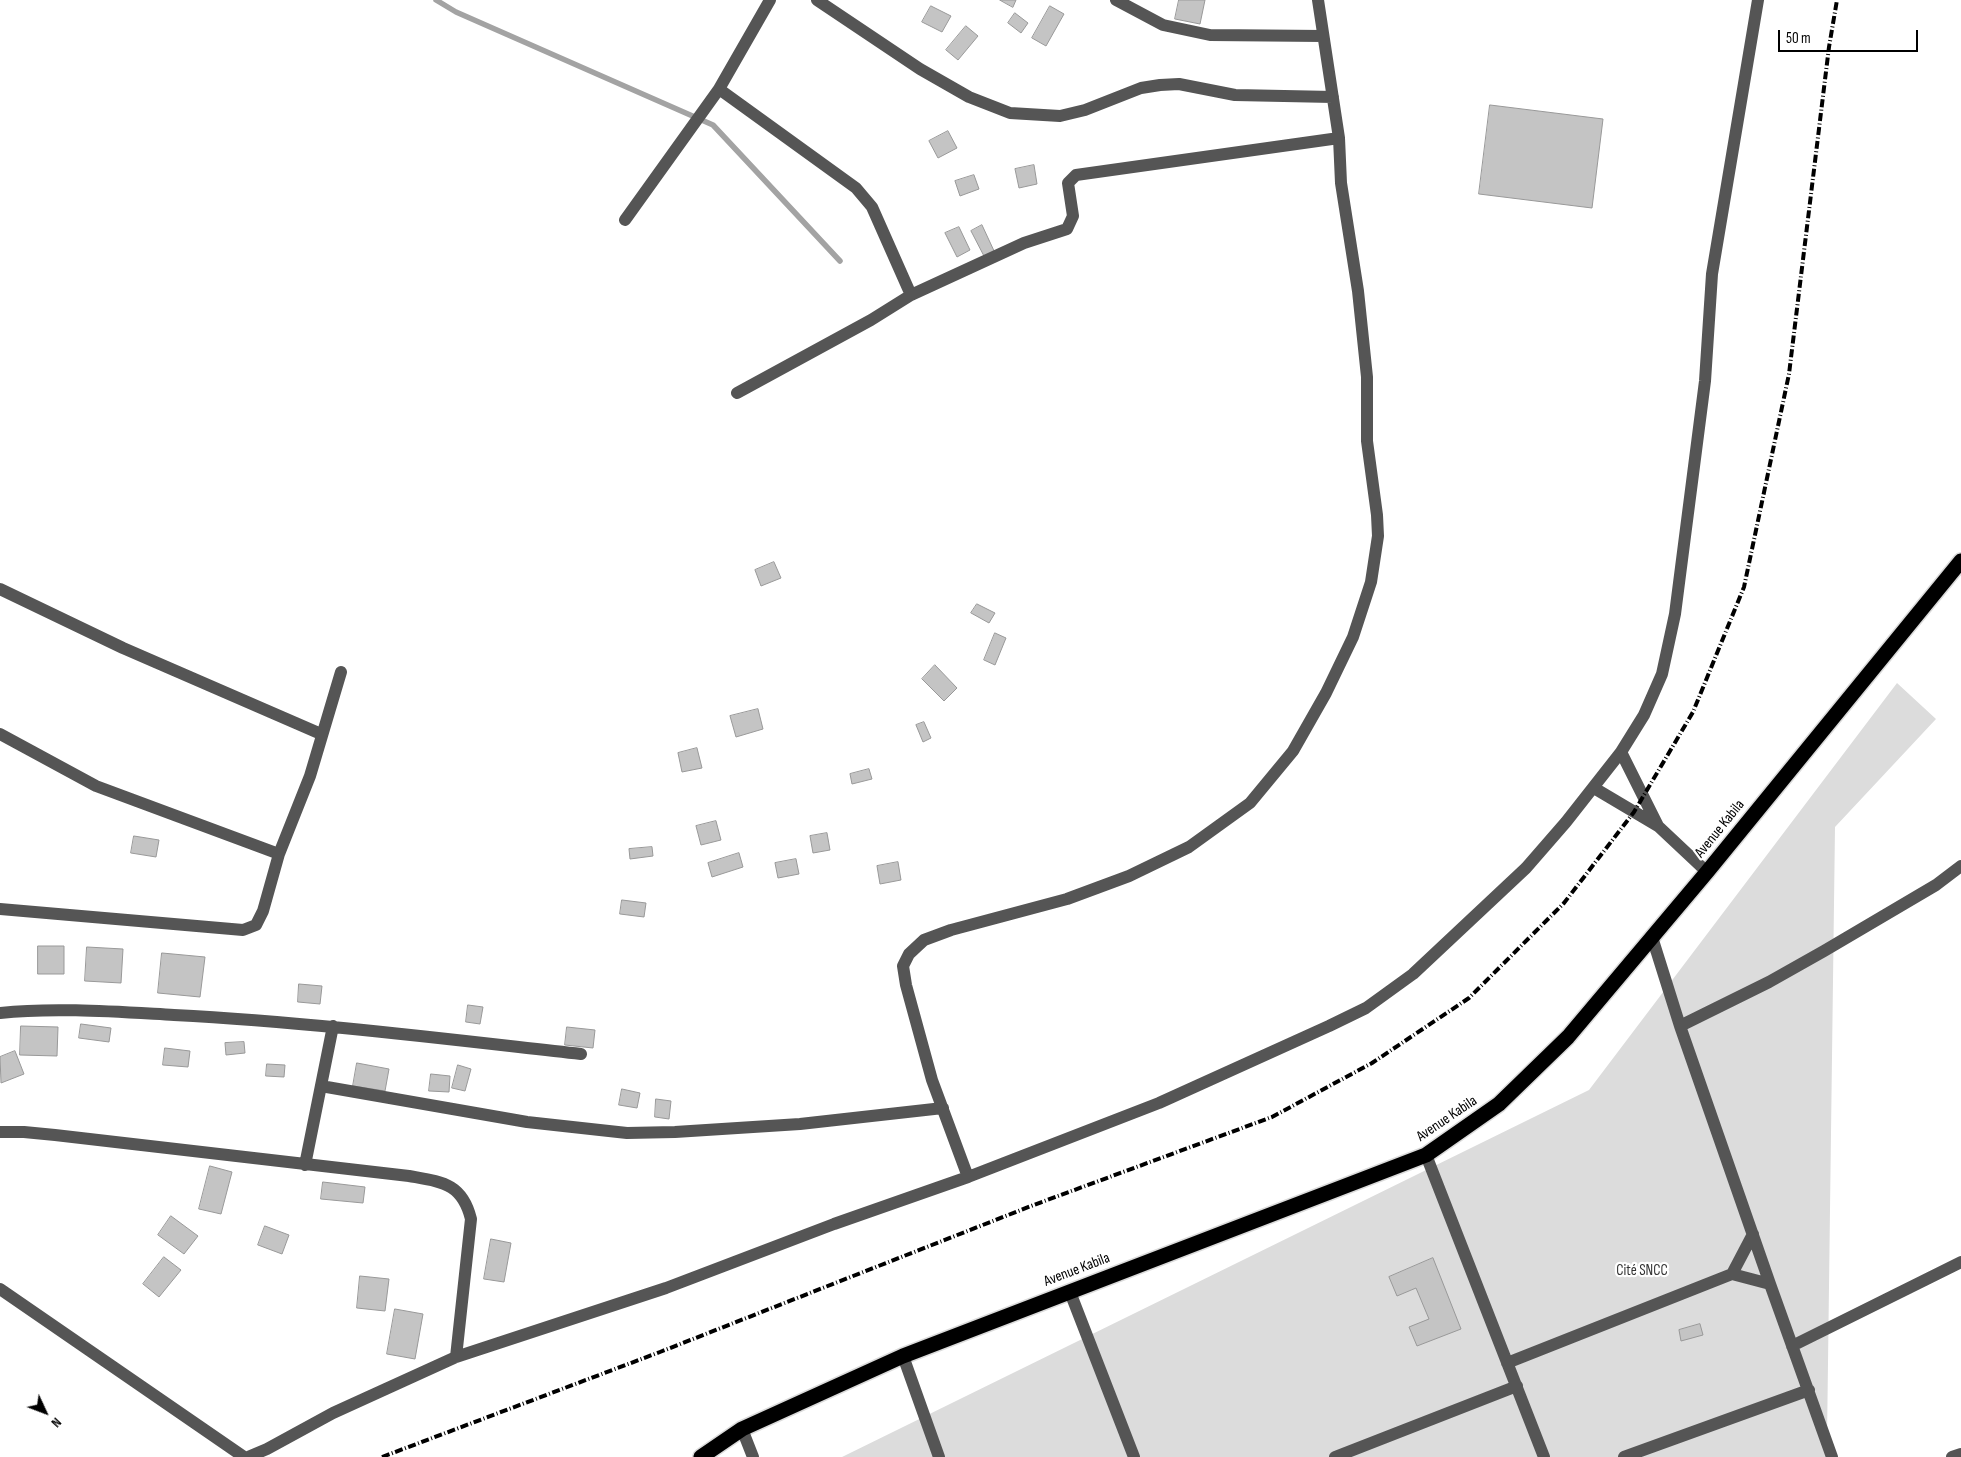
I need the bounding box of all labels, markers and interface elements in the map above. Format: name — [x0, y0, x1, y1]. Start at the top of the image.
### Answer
scale bar — [1781, 20, 1921, 52]
text: 50 m — [1786, 29, 1811, 48]
street label: Avenue Kabila — [1691, 796, 1749, 862]
street label: Avenue Kabila — [1413, 1092, 1481, 1146]
street label: Avenue Kabila — [1042, 1249, 1112, 1291]
park label: Cité SNCC — [1616, 1262, 1668, 1280]
north arrow — [20, 1387, 70, 1437]
text: N — [48, 1414, 65, 1431]

